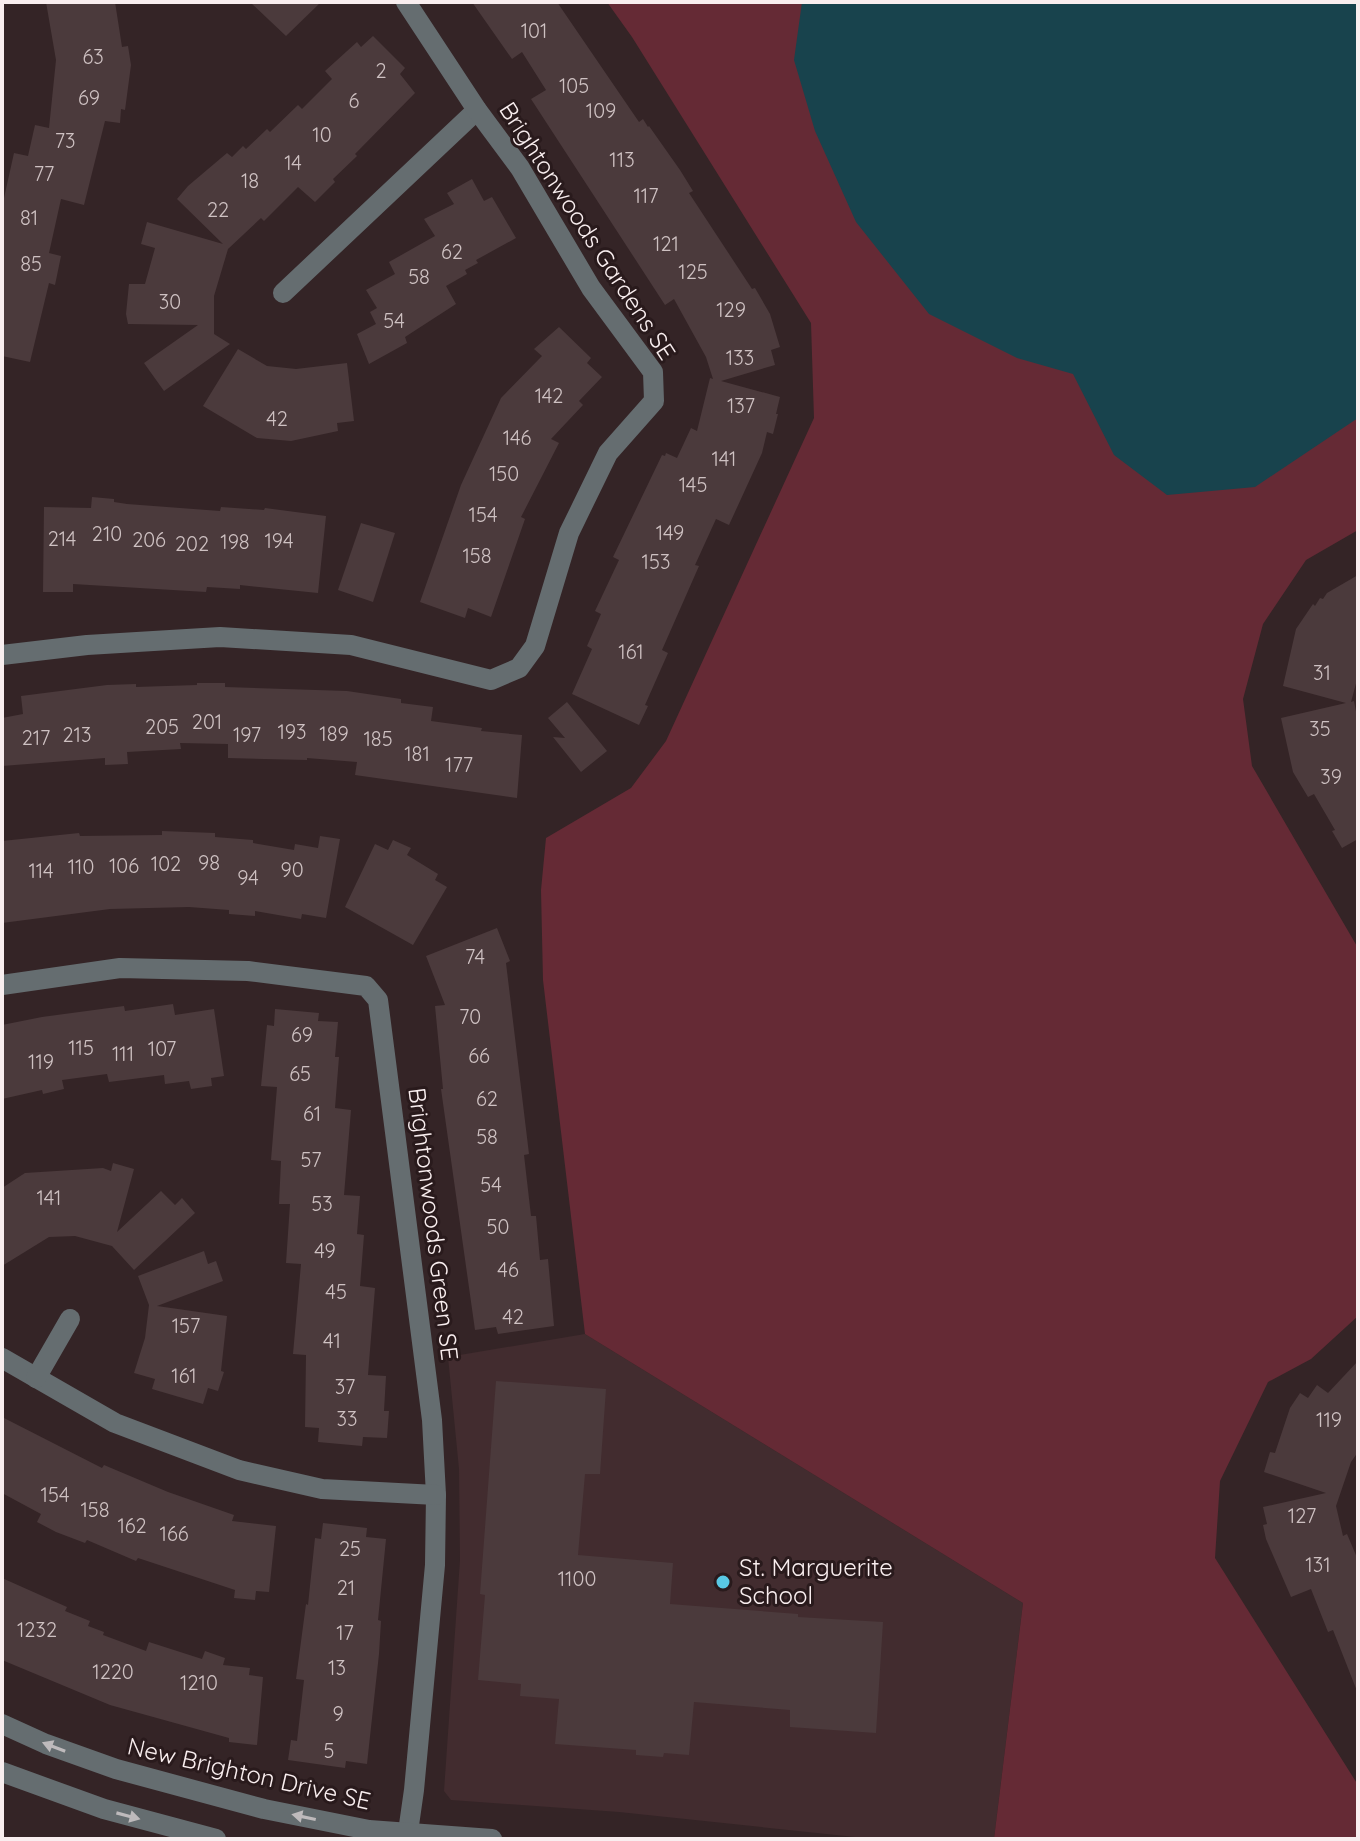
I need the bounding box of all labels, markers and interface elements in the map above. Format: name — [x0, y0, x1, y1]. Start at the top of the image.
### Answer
house number: 101 — [521, 18, 547, 43]
house number: 63 — [82, 44, 104, 69]
house number: 2 — [375, 58, 387, 83]
house number: 105 — [559, 73, 589, 98]
house number: 69 — [78, 85, 100, 110]
house number: 6 — [349, 88, 360, 113]
street label: Brightonwoods Gardens SE — [493, 96, 683, 365]
house number: 109 — [586, 98, 616, 123]
house number: 10 — [312, 122, 332, 147]
house number: 73 — [55, 128, 75, 153]
house number: 113 — [609, 147, 635, 172]
house number: 14 — [284, 150, 302, 175]
house number: 77 — [34, 161, 54, 186]
house number: 18 — [241, 168, 259, 193]
house number: 117 — [633, 183, 659, 208]
house number: 22 — [207, 197, 229, 222]
house number: 81 — [20, 205, 38, 230]
house number: 121 — [653, 231, 679, 256]
house number: 62 — [441, 239, 463, 264]
house number: 85 — [20, 251, 42, 276]
house number: 125 — [678, 259, 708, 284]
house number: 58 — [408, 264, 430, 289]
house number: 30 — [159, 289, 181, 314]
house number: 129 — [716, 297, 746, 322]
house number: 54 — [383, 308, 405, 333]
house number: 133 — [726, 345, 754, 370]
house number: 142 — [535, 383, 563, 408]
house number: 137 — [727, 393, 755, 418]
house number: 42 — [266, 406, 288, 431]
house number: 146 — [503, 425, 531, 450]
house number: 141 — [712, 446, 736, 471]
house number: 150 — [489, 461, 519, 486]
house number: 145 — [679, 472, 707, 497]
house number: 154 — [469, 502, 497, 527]
house number: 149 — [656, 520, 684, 545]
house number: 210 — [92, 521, 122, 546]
house number: 214 — [48, 526, 76, 551]
house number: 206 — [132, 527, 166, 552]
house number: 194 — [264, 528, 294, 553]
house number: 198 — [220, 529, 250, 554]
house number: 202 — [175, 531, 209, 556]
house number: 158 — [462, 543, 492, 568]
house number: 153 — [642, 549, 670, 574]
house number: 161 — [618, 639, 644, 664]
house number: 31 — [1313, 660, 1331, 685]
house number: 201 — [192, 709, 222, 734]
house number: 205 — [145, 714, 179, 739]
house number: 35 — [1309, 716, 1331, 741]
house number: 193 — [277, 719, 307, 744]
house number: 189 — [319, 721, 349, 746]
house number: 213 — [63, 722, 91, 747]
house number: 197 — [233, 722, 261, 747]
house number: 217 — [22, 725, 50, 750]
house number: 185 — [363, 726, 393, 751]
house number: 181 — [404, 741, 430, 766]
house number: 177 — [445, 752, 473, 777]
house number: 39 — [1320, 764, 1342, 789]
house number: 98 — [198, 850, 220, 875]
house number: 102 — [151, 851, 181, 876]
house number: 106 — [109, 853, 139, 878]
house number: 110 — [68, 854, 94, 879]
house number: 90 — [280, 857, 304, 882]
house number: 114 — [28, 858, 54, 883]
house number: 94 — [237, 865, 259, 890]
house number: 74 — [465, 944, 485, 969]
house number: 70 — [459, 1004, 481, 1029]
house number: 69 — [291, 1022, 313, 1047]
house number: 115 — [68, 1035, 94, 1060]
house number: 107 — [148, 1036, 176, 1061]
house number: 111 — [112, 1041, 134, 1066]
house number: 66 — [468, 1043, 490, 1068]
house number: 119 — [28, 1049, 54, 1074]
house number: 65 — [289, 1061, 311, 1086]
street label: Brightonwoods Green SE — [402, 1086, 466, 1362]
house number: 62 — [476, 1086, 498, 1111]
house number: 61 — [303, 1101, 321, 1126]
house number: 58 — [476, 1124, 498, 1149]
house number: 57 — [300, 1147, 322, 1172]
house number: 54 — [480, 1172, 502, 1197]
house number: 141 — [37, 1185, 61, 1210]
house number: 53 — [311, 1191, 333, 1216]
house number: 50 — [487, 1214, 509, 1239]
house number: 49 — [314, 1238, 336, 1263]
house number: 46 — [497, 1257, 519, 1282]
house number: 45 — [325, 1279, 347, 1304]
house number: 42 — [502, 1304, 524, 1329]
house number: 157 — [172, 1313, 200, 1338]
house number: 41 — [323, 1328, 341, 1353]
house number: 161 — [171, 1363, 197, 1388]
house number: 37 — [335, 1374, 355, 1399]
house number: 33 — [337, 1406, 357, 1431]
house number: 119 — [1316, 1407, 1342, 1432]
house number: 154 — [41, 1482, 69, 1507]
house number: 158 — [80, 1497, 110, 1522]
house number: 127 — [1288, 1503, 1316, 1528]
house number: 162 — [117, 1513, 147, 1538]
house number: 166 — [160, 1521, 189, 1546]
house number: 25 — [339, 1536, 361, 1561]
place label: St. Marguerite School — [739, 1552, 893, 1610]
house number: 131 — [1305, 1552, 1331, 1577]
house number: 1100 — [558, 1566, 596, 1591]
marker: St. Marguerite School — [714, 1573, 732, 1591]
house number: 21 — [337, 1575, 355, 1600]
house number: 1232 — [17, 1617, 57, 1642]
house number: 17 — [336, 1620, 354, 1645]
house number: 13 — [328, 1655, 346, 1680]
house number: 1220 — [92, 1659, 134, 1684]
house number: 1210 — [180, 1670, 218, 1695]
house number: 9 — [332, 1701, 344, 1726]
street label: New Brighton Drive SE — [125, 1730, 374, 1816]
house number: 5 — [324, 1738, 334, 1763]
one-way arrow — [42, 1740, 66, 1753]
one-way arrow — [117, 1810, 141, 1823]
one-way arrow — [291, 1810, 316, 1823]

